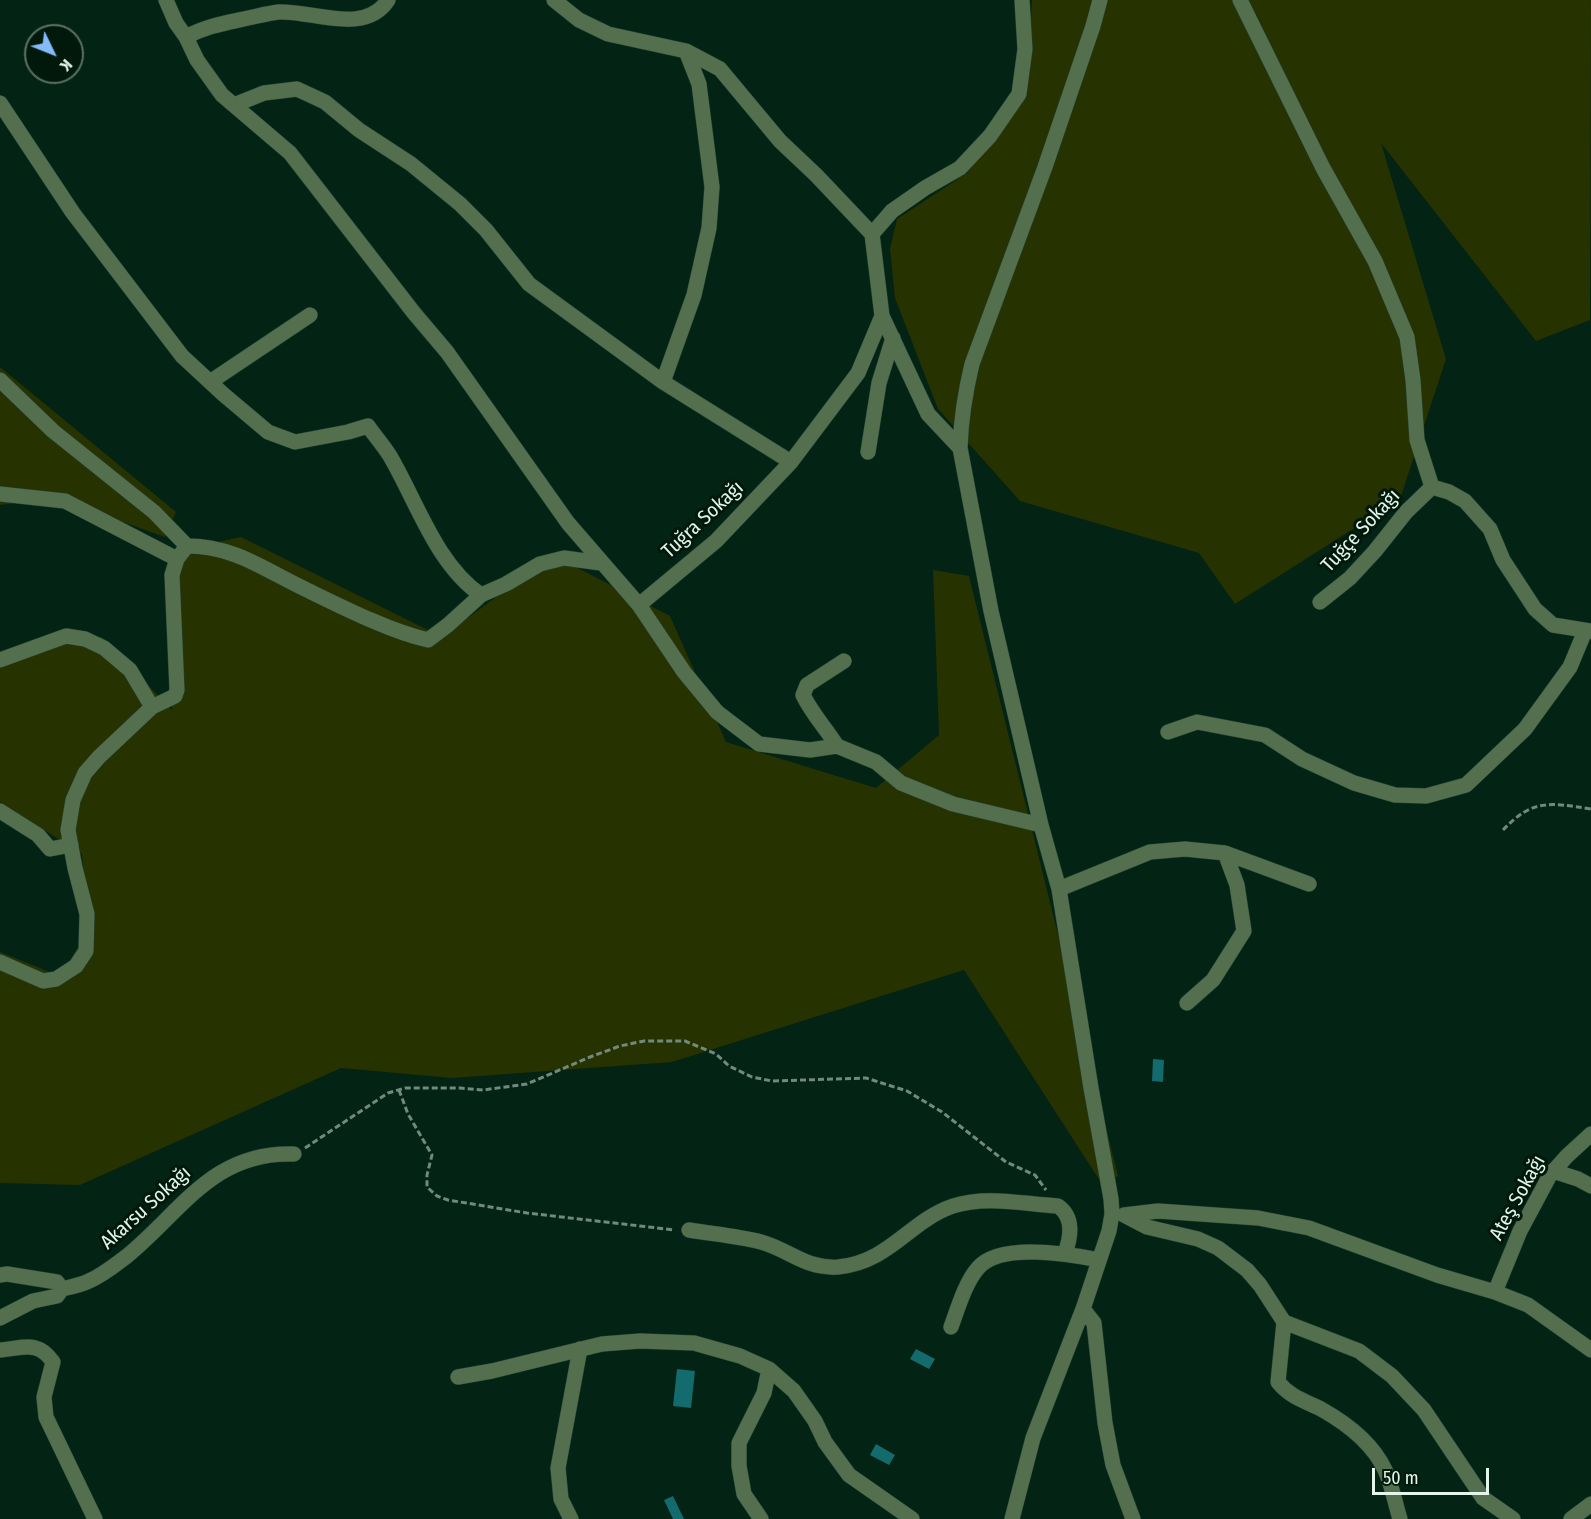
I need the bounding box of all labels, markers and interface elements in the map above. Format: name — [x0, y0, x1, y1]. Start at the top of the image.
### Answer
north arrow — [24, 24, 84, 84]
text: K — [56, 55, 76, 75]
street label: Tuğra Sokağı — [657, 476, 749, 564]
street label: Tuğçe Sokağı — [1317, 485, 1405, 577]
street label: Ateş Sokağı — [1485, 1151, 1551, 1245]
street label: Akarsu Sokağı — [96, 1161, 196, 1255]
scale bar — [1375, 1456, 1492, 1494]
text: 50 m — [1383, 1467, 1419, 1489]

